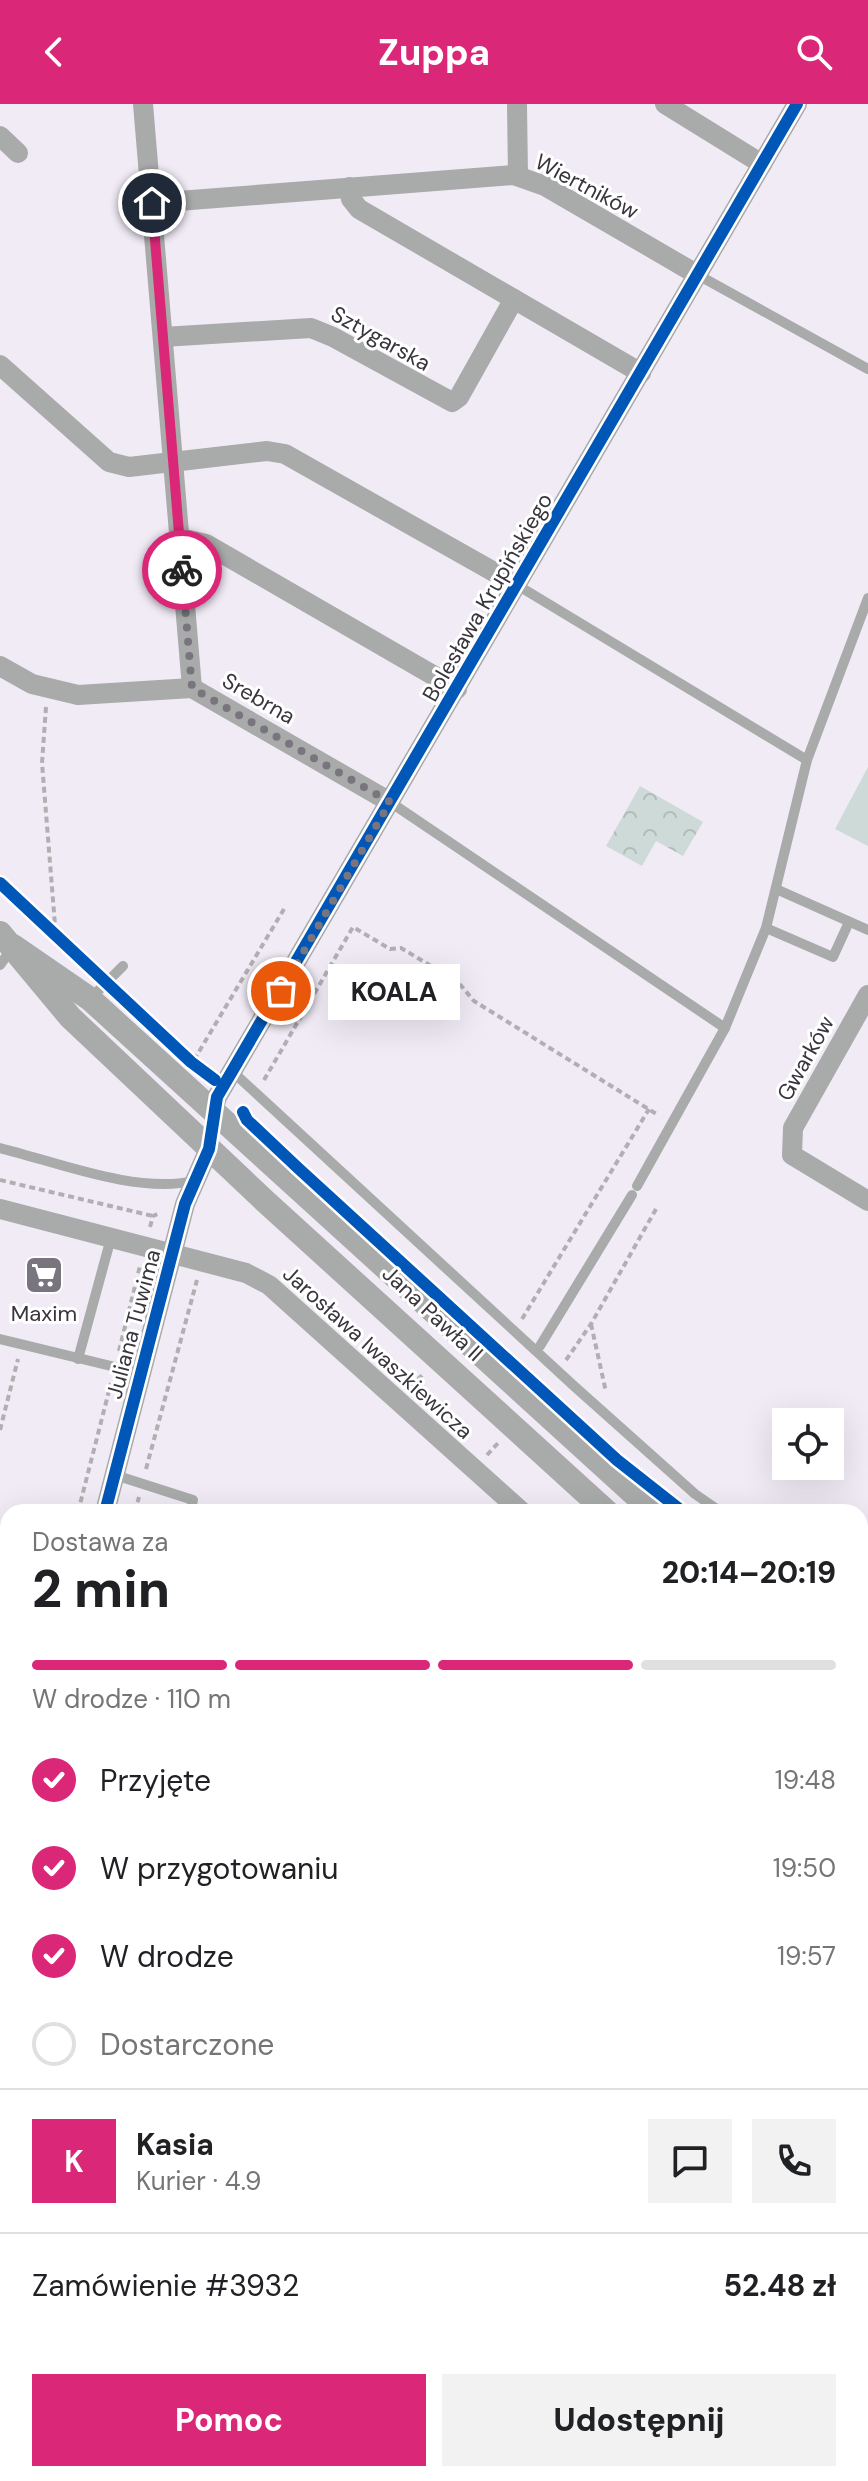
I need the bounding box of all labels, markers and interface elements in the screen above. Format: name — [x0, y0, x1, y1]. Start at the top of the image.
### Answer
text: Zuppa — [378, 29, 490, 76]
icon: back — [32, 30, 76, 74]
icon: search — [792, 30, 836, 74]
street label: Wiertników — [530, 147, 644, 226]
pin — [118, 169, 186, 237]
icon: home — [130, 181, 174, 225]
street label: Sztygarska — [326, 299, 436, 378]
street label: Bolesława Krupińskiego — [416, 488, 559, 707]
courier — [142, 530, 222, 610]
icon: bike — [160, 548, 204, 592]
street label: Srebrna — [217, 666, 300, 731]
pin — [247, 957, 315, 1025]
callout: KOALA — [329, 963, 461, 1019]
icon: bag — [259, 969, 303, 1013]
text: KOALA — [351, 975, 437, 1009]
street label: Gwarków — [770, 1010, 841, 1106]
street label: Juliana Tuwima — [100, 1246, 167, 1402]
supermarket icon: Maxim — [23, 1254, 65, 1296]
street label: Jarosława Iwaszkiewicza — [277, 1259, 479, 1445]
street label: Jana Pawła II — [376, 1259, 489, 1368]
place label: Maxim — [11, 1299, 77, 1328]
map controls — [772, 1408, 844, 1480]
button: locate — [772, 1408, 844, 1480]
text: Dostawa za — [32, 1525, 168, 1559]
text: 20:14–20:19 — [662, 1553, 836, 1592]
text: 2 min — [32, 1555, 170, 1623]
text: W drodze · 110 m — [32, 1682, 231, 1716]
icon: check — [32, 1758, 76, 1802]
text: Przyjęte — [100, 1761, 211, 1800]
text: 19:48 — [775, 1763, 836, 1797]
icon: check — [32, 1846, 76, 1890]
text: W przygotowaniu — [100, 1849, 339, 1888]
text: 19:50 — [773, 1851, 836, 1885]
icon: check — [32, 1934, 76, 1978]
text: W drodze — [100, 1937, 234, 1976]
text: 19:57 — [777, 1939, 836, 1973]
text: Dostarczone — [100, 2025, 274, 2064]
button: chat — [648, 2119, 732, 2203]
button: phone — [752, 2119, 836, 2203]
text: Kasia — [136, 2125, 214, 2164]
text: K — [64, 2142, 84, 2181]
text: Kurier · 4.9 — [136, 2164, 261, 2198]
text: Zamówienie #3932 — [32, 2266, 299, 2305]
text: 52.48 zł — [724, 2266, 836, 2305]
button: Pomoc — [32, 2374, 426, 2466]
button: Udostępnij — [442, 2374, 836, 2466]

